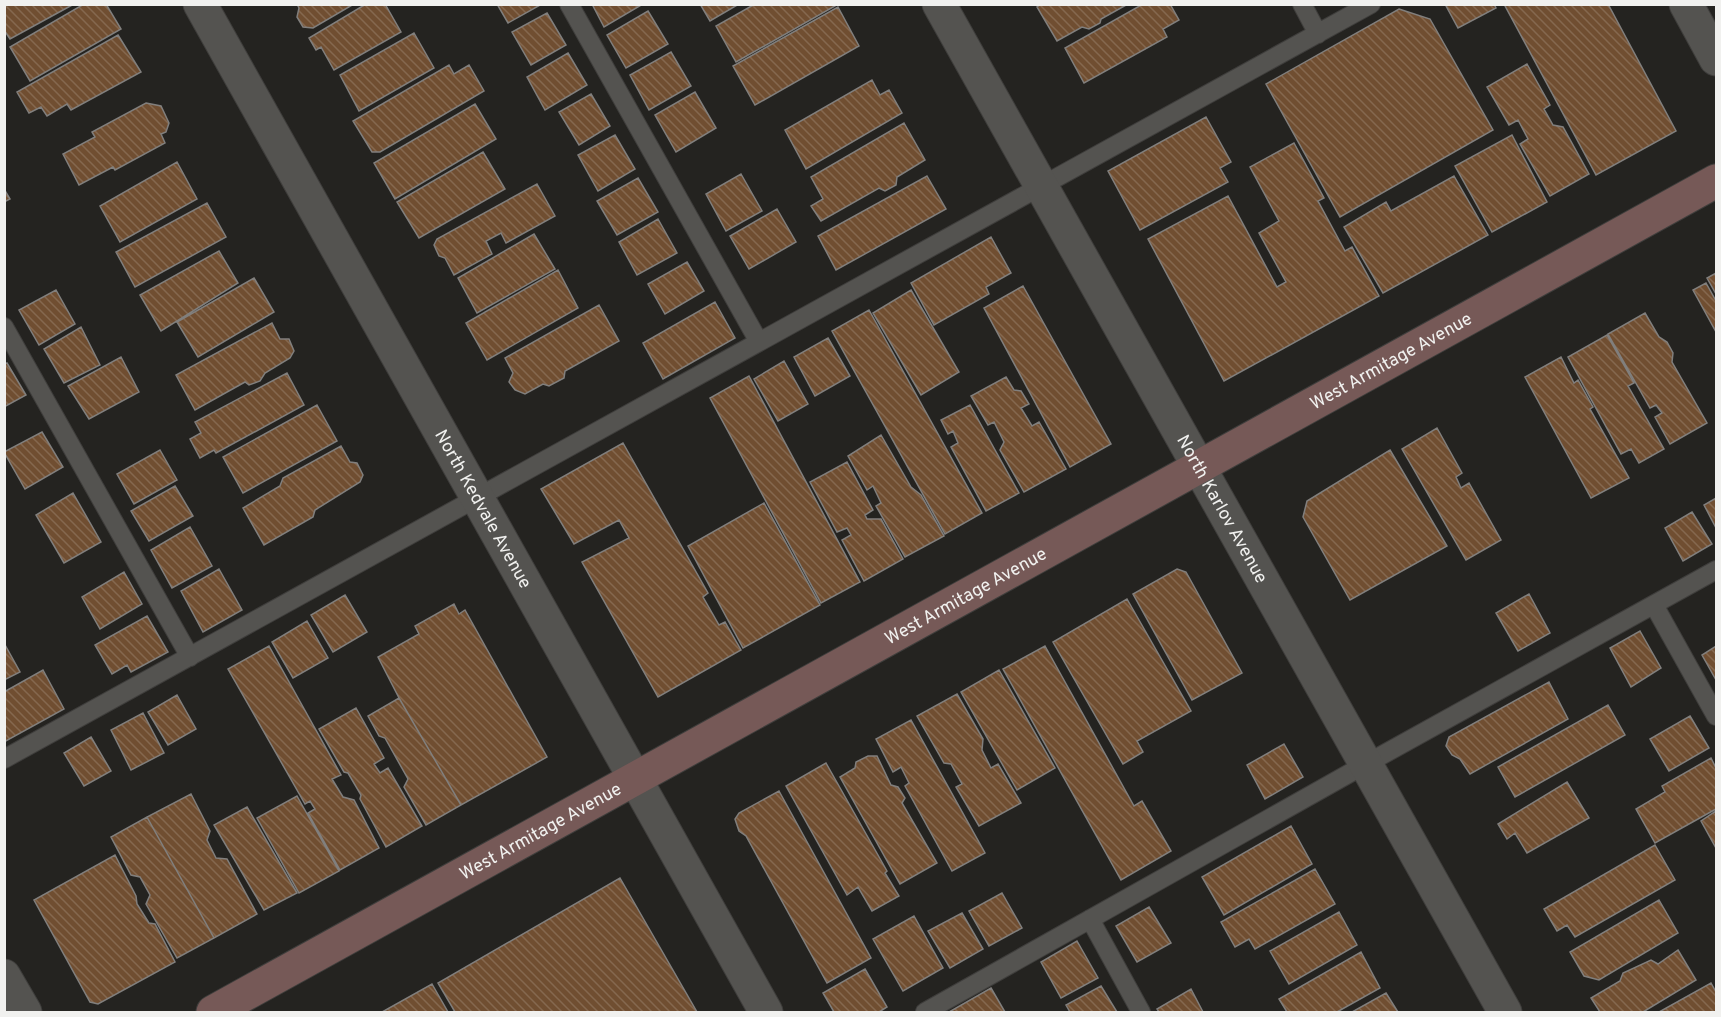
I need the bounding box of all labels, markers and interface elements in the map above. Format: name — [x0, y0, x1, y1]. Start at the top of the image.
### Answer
street label: West Armitage Avenue — [1307, 308, 1477, 416]
street label: North Kedvale Avenue — [428, 426, 536, 593]
street label: North Karlov Avenue — [1170, 431, 1272, 588]
street label: West Armitage Avenue — [881, 543, 1051, 651]
street label: West Armitage Avenue — [456, 778, 626, 886]

